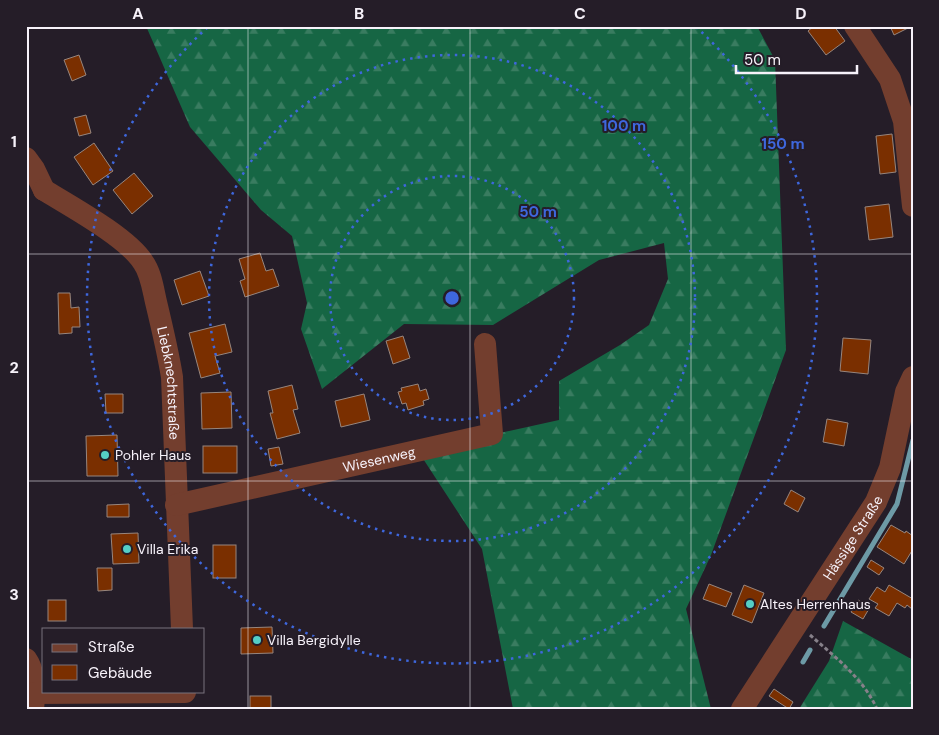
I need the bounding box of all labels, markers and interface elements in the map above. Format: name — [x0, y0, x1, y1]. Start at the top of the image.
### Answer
text: A — [132, 3, 144, 24]
text: B — [354, 3, 364, 24]
text: C — [574, 3, 586, 24]
text: D — [795, 3, 807, 24]
scale bar — [736, 42, 858, 74]
text: 50 m — [744, 50, 781, 70]
text: 100 m — [602, 116, 646, 136]
text: 1 — [11, 131, 17, 152]
text: 150 m — [762, 134, 805, 154]
text: 50 m — [519, 202, 557, 222]
centre of rings — [443, 289, 461, 307]
street label: Liebknechtstraße — [153, 325, 183, 440]
text: 2 — [9, 357, 19, 378]
street label: Wiesenweg — [341, 442, 417, 476]
place label: Pohler Haus — [115, 446, 191, 464]
marker: Pohler Haus — [99, 449, 111, 461]
street label: Hässige Straße — [819, 493, 887, 583]
place label: Villa Erika — [137, 540, 198, 558]
marker: Villa Erika — [121, 543, 133, 555]
text: 3 — [9, 584, 19, 605]
place label: Altes Herrenhaus — [760, 595, 871, 613]
marker: Altes Herrenhaus — [744, 598, 756, 610]
legend — [42, 628, 205, 692]
place label: Villa Bergidylle — [267, 631, 361, 649]
marker: Villa Bergidylle — [251, 634, 263, 646]
text: Straße — [88, 637, 135, 657]
text: Gebäude — [88, 663, 152, 683]

